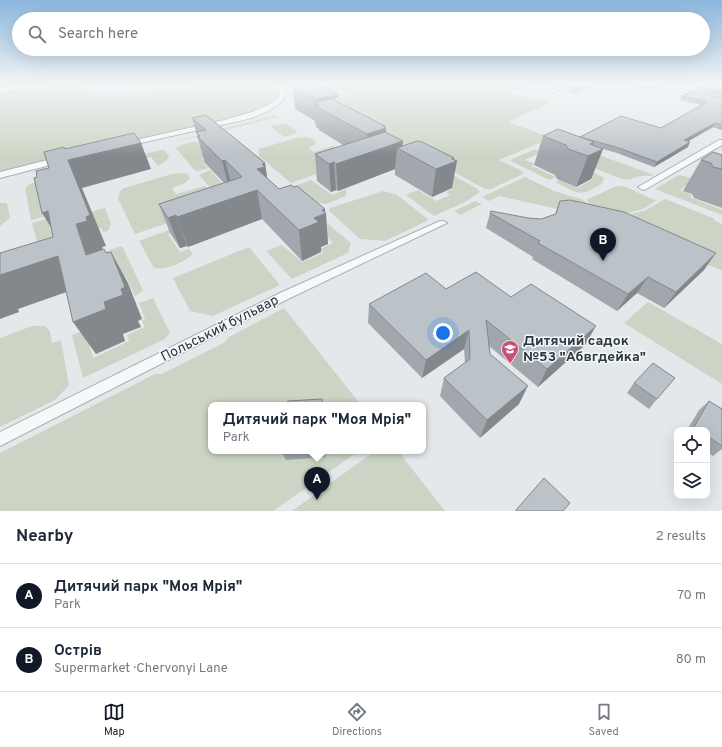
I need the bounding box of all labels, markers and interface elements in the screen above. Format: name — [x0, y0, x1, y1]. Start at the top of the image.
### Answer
search box — [12, 12, 710, 56]
icon: search — [26, 23, 48, 45]
text: Search here — [58, 25, 138, 44]
pin: B — [590, 228, 616, 261]
street label: Польський бульвар — [158, 292, 282, 366]
your location — [433, 323, 453, 343]
place label: Дитячий садок №53 "Абвгдейка" — [523, 333, 646, 366]
school or university icon: Дитячий садок №53 "Абвгдейка" — [500, 339, 520, 364]
popup — [208, 402, 426, 454]
text: Дитячий парк "Моя Мрія" — [223, 411, 411, 430]
map controls — [674, 427, 710, 499]
button: locate — [674, 427, 710, 463]
text: Park — [223, 430, 250, 446]
button: layers — [674, 463, 710, 499]
pin: A — [304, 467, 330, 500]
text: Nearby — [16, 526, 73, 548]
text: 2 results — [656, 529, 706, 545]
text: Дитячий парк "Моя Мрія" — [54, 578, 243, 597]
text: A — [24, 588, 34, 604]
text: 70 m — [677, 588, 706, 604]
text: Park — [54, 597, 81, 613]
text: Острів — [54, 642, 102, 661]
text: B — [25, 652, 33, 668]
text: 80 m — [676, 652, 706, 668]
text: Supermarket · Chervonyi Lane — [54, 661, 228, 677]
tab: Map — [103, 701, 125, 739]
tab: Directions — [332, 701, 382, 739]
tab: Saved — [588, 701, 619, 739]

